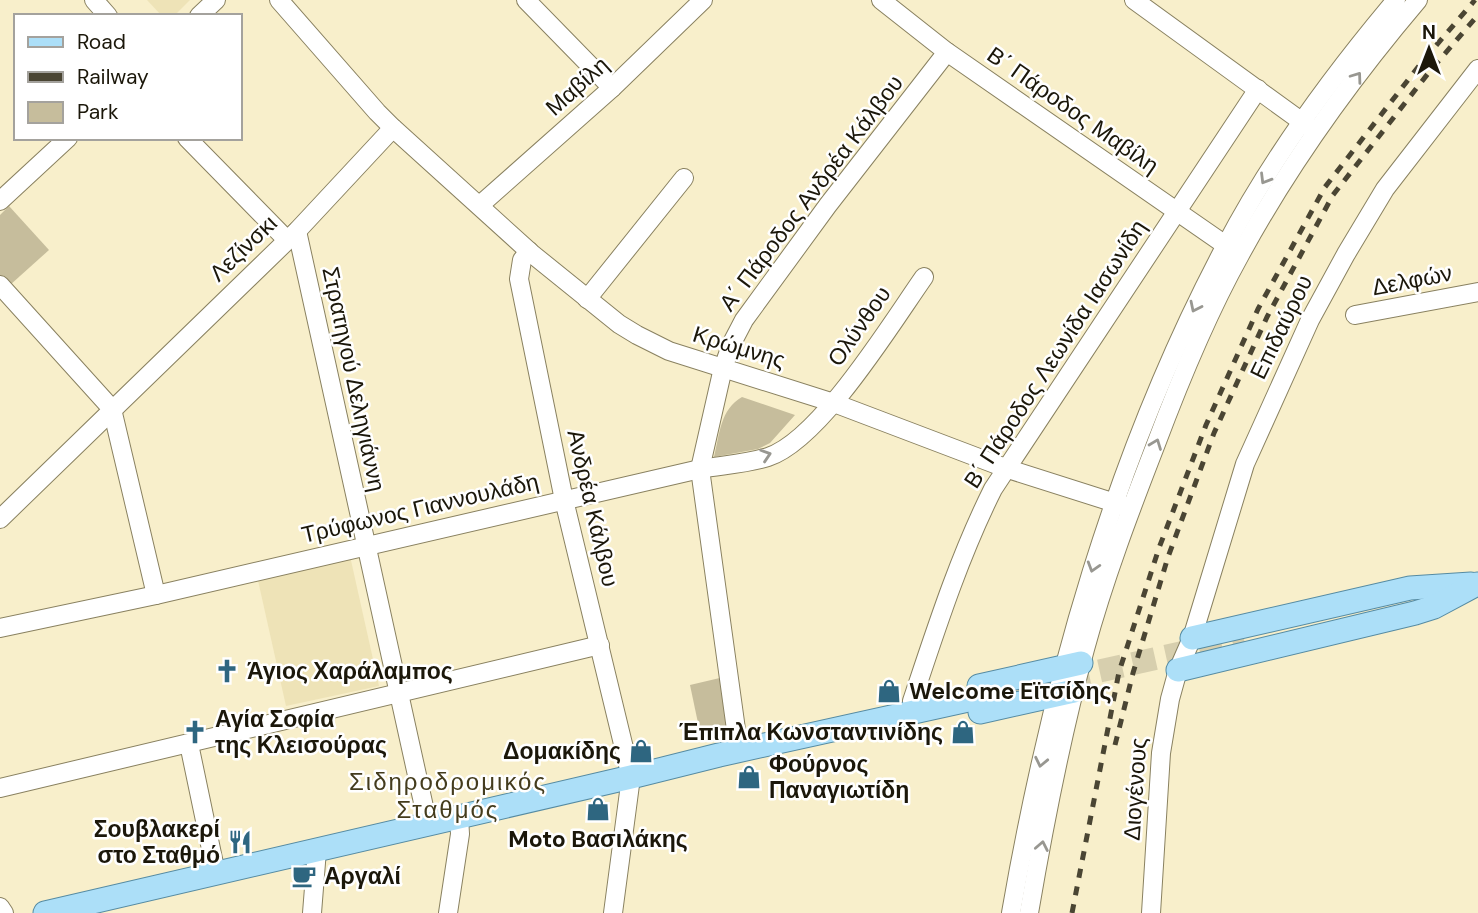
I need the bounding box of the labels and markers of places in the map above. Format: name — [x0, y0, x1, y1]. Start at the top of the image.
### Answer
place label: Άγιος Χαράλαμπος — [247, 656, 453, 686]
church icon: Άγιος Χαράλαμπος — [213, 657, 241, 685]
place label: Welcome Eϊτσίδης — [909, 676, 1112, 706]
shop icon: Welcome Eϊτσίδης — [875, 677, 903, 705]
place label: Αγία Σοφία της Κλεισούρας — [215, 704, 387, 760]
place label: Έπιπλα Κωνσταντινίδης — [679, 717, 943, 747]
church icon: Αγία Σοφία της Κλεισούρας — [181, 718, 209, 746]
shop icon: Έπιπλα Κωνσταντινίδης — [949, 718, 977, 746]
place label: Δομακίδης — [503, 736, 621, 766]
shop icon: Δομακίδης — [627, 737, 655, 765]
place label: Φούρνος Παναγιωτίδη — [769, 749, 909, 805]
shop icon: Φούρνος Παναγιωτίδη — [735, 763, 763, 791]
shop icon: Moto Bασιλάκης — [584, 795, 612, 823]
place label: Σουβλακερί στο Σταθμό — [94, 814, 220, 870]
place label: Moto Bασιλάκης — [508, 824, 688, 854]
restaurant icon: Σουβλακερί στο Σταθμό — [226, 828, 254, 856]
place label: Αργαλί — [324, 861, 401, 891]
cafe icon: Αργαλί — [290, 862, 318, 890]

